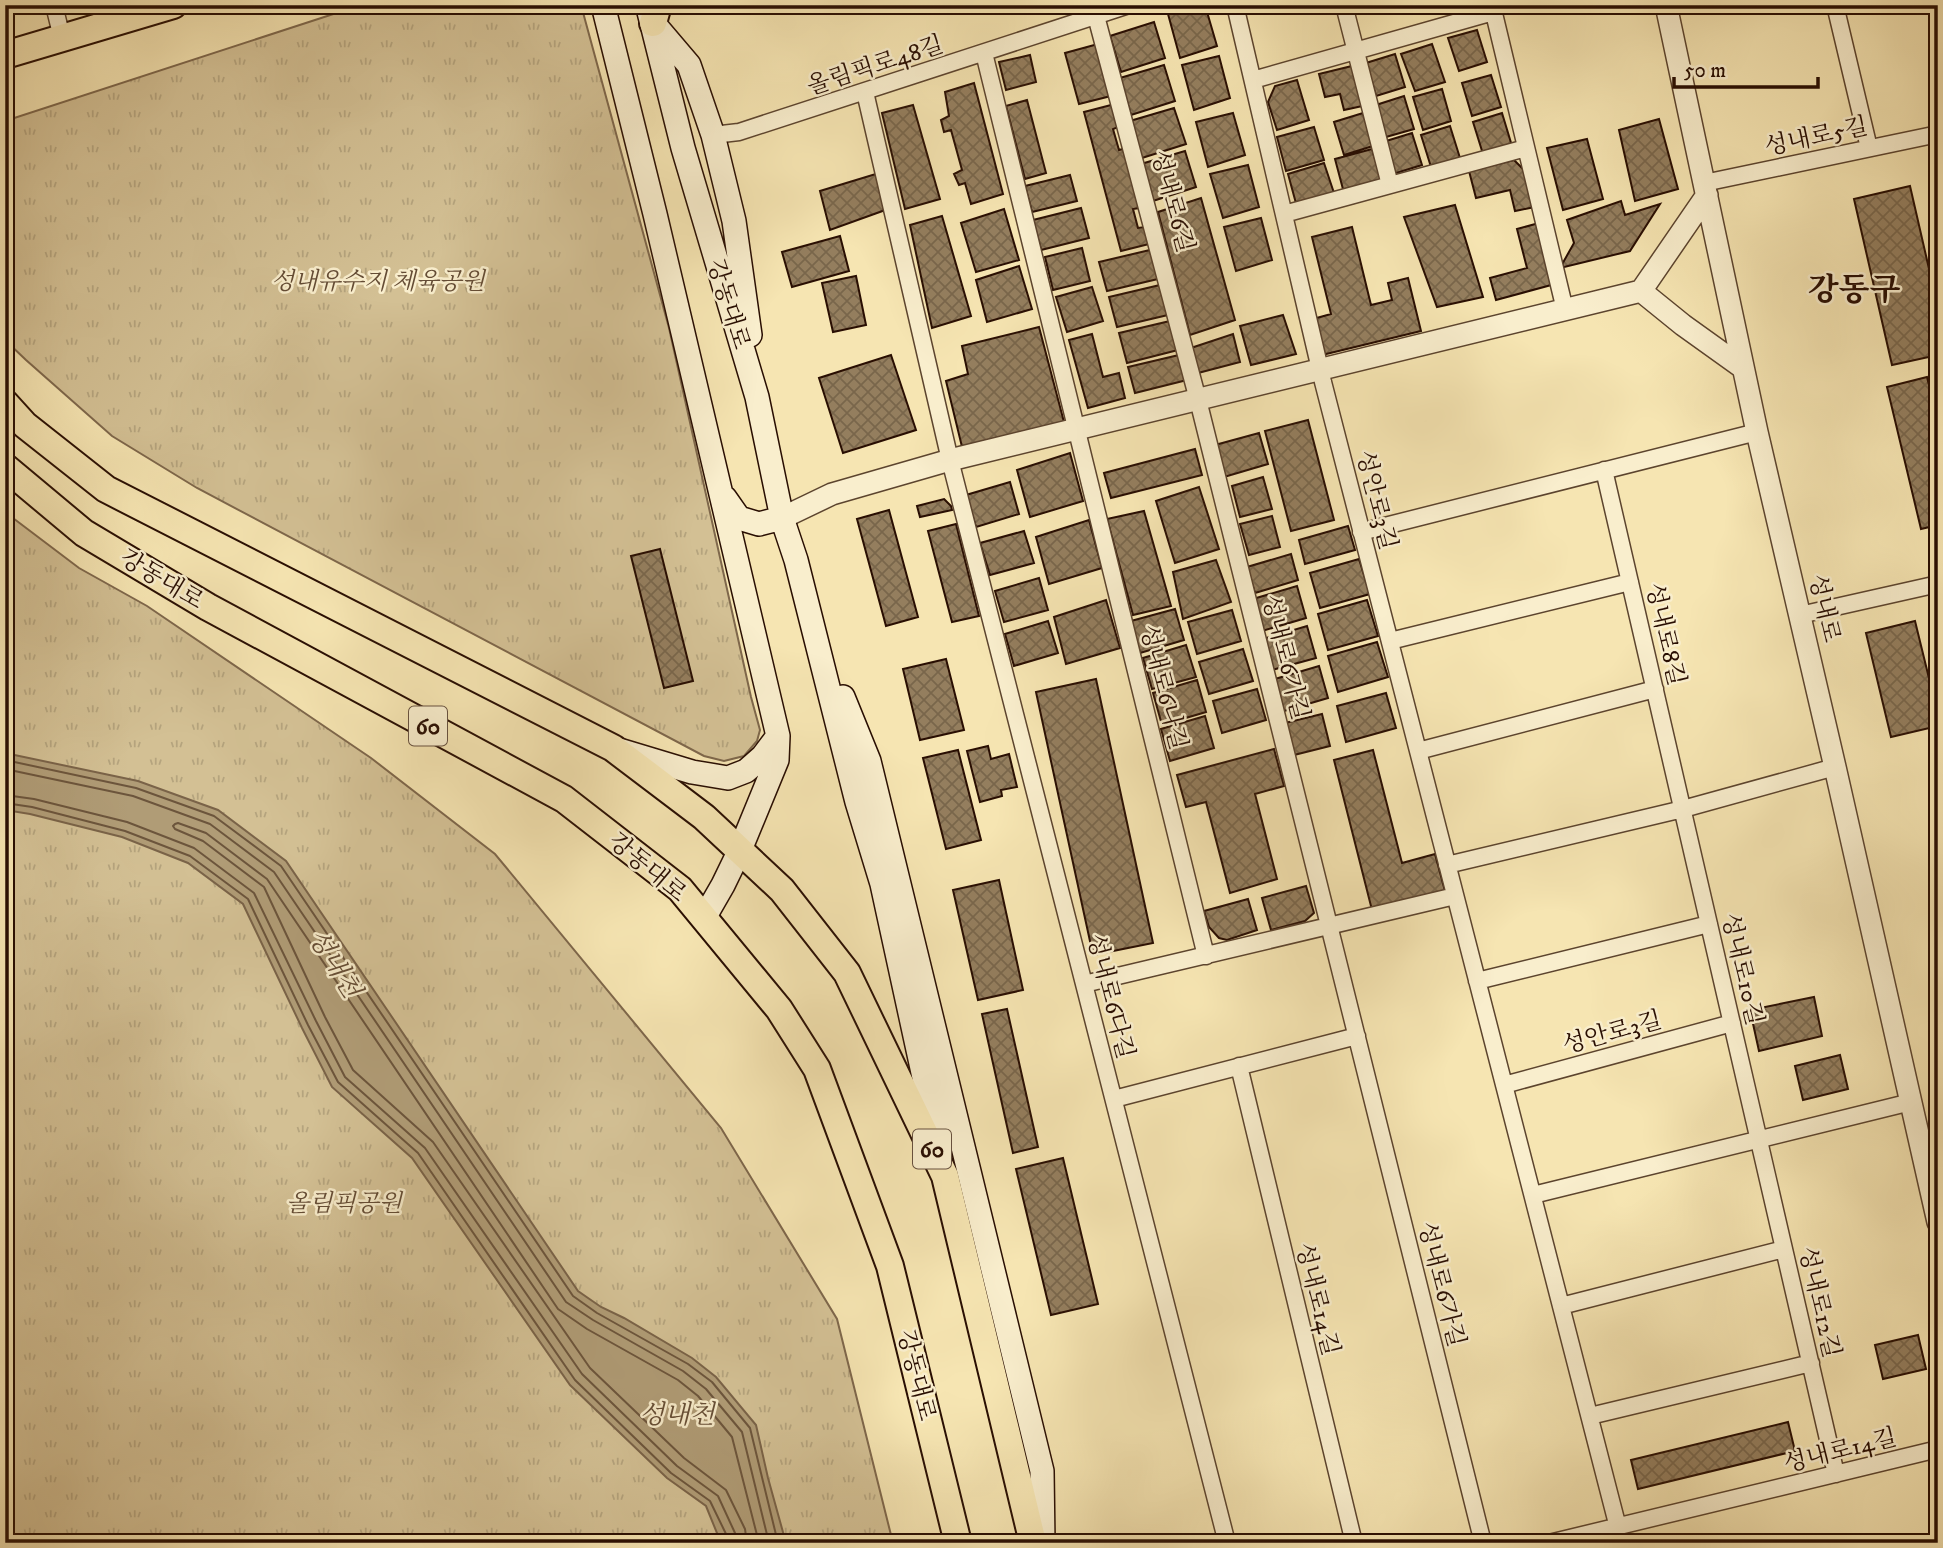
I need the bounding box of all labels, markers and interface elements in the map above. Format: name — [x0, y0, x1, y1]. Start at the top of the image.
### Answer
street label: 올림픽로48길 — [803, 30, 947, 102]
scale bar — [1674, 46, 1817, 90]
text: 50 m — [1684, 58, 1726, 84]
street label: 성내로5길 — [1762, 111, 1871, 163]
street label: 성내로6길 — [1144, 147, 1200, 256]
street label: 강동대로 — [700, 256, 756, 353]
park label: 성내유수지 체육공원 — [271, 267, 487, 297]
district label: 강동구 — [1808, 271, 1900, 311]
street label: 성안로3길 — [1349, 447, 1403, 553]
street label: 강동대로 — [114, 543, 209, 617]
street label: 성내로 — [1802, 571, 1846, 645]
street label: 성내로8길 — [1639, 580, 1691, 689]
street label: 성내로6가길 — [1255, 591, 1315, 723]
street label: 성내로6나길 — [1133, 621, 1193, 753]
road number: 60 — [409, 706, 447, 746]
street label: 강동대로 — [602, 826, 693, 909]
street label: 성내로10길 — [1715, 910, 1770, 1028]
water label: 성내천 — [300, 923, 369, 1006]
street label: 성내로6다길 — [1080, 930, 1140, 1062]
street label: 성안로3길 — [1559, 1005, 1665, 1061]
road number: 60 — [913, 1130, 951, 1168]
park label: 올림픽공원 — [286, 1189, 404, 1219]
street label: 성내로6가길 — [1411, 1218, 1471, 1350]
street label: 성내로14길 — [1289, 1240, 1346, 1359]
street label: 성내로12길 — [1792, 1244, 1846, 1361]
street label: 강동대로 — [890, 1327, 942, 1424]
water label: 성내천 — [639, 1399, 717, 1432]
street label: 성내로14길 — [1781, 1422, 1900, 1479]

